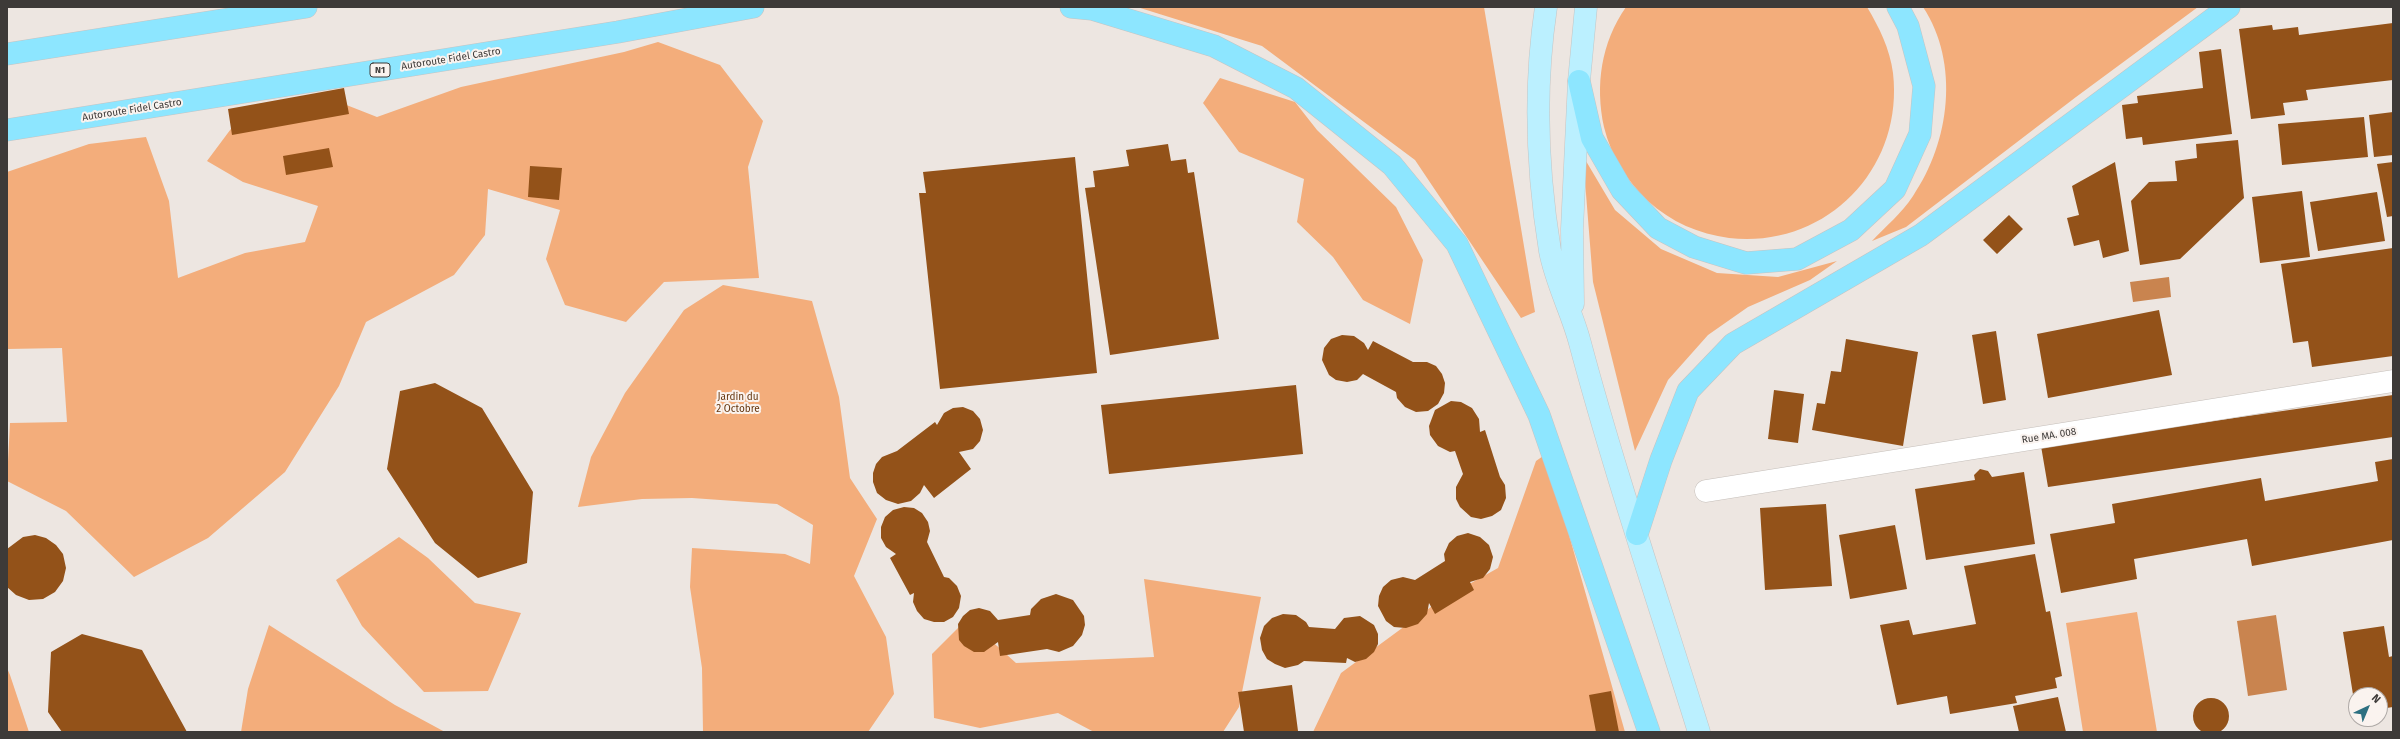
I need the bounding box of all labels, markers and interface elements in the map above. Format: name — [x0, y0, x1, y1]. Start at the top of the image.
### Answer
street label: Autoroute Fidel Castro — [400, 45, 502, 73]
road number: N1 — [370, 63, 390, 77]
street label: Autoroute Fidel Castro — [81, 96, 183, 124]
park label: Jardin du 2 Octobre — [716, 391, 760, 414]
street label: Rue MA. 008 — [2021, 426, 2077, 446]
north arrow — [2348, 687, 2388, 727]
text: N — [2369, 692, 2383, 706]

